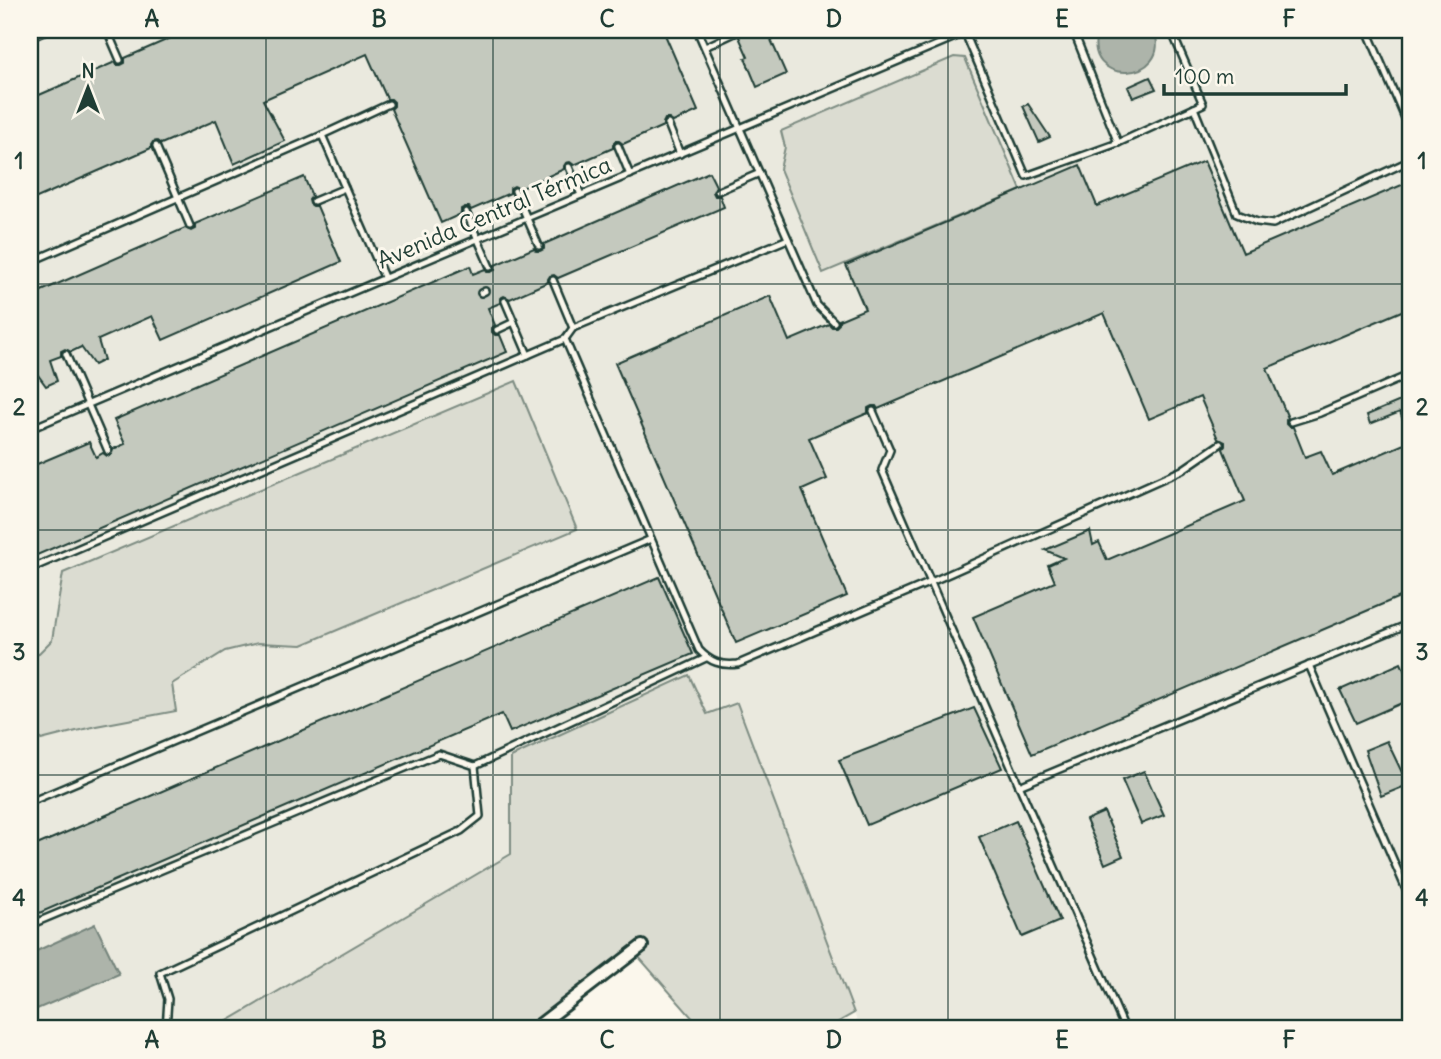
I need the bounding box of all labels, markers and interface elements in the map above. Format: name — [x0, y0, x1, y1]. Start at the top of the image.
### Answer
text: A — [145, 4, 160, 33]
text: B — [371, 4, 387, 33]
text: C — [599, 4, 615, 33]
text: D — [826, 4, 842, 33]
text: E — [1055, 4, 1069, 33]
text: F — [1282, 4, 1296, 33]
north arrow — [52, 52, 122, 122]
scale bar — [1164, 52, 1346, 96]
text: N — [81, 59, 95, 83]
text: 100 m — [1175, 63, 1234, 90]
text: 1 — [14, 146, 24, 175]
text: 1 — [1417, 146, 1427, 175]
street label: Avenida Central Térmica — [373, 149, 615, 275]
text: 2 — [13, 392, 26, 421]
text: 2 — [1416, 392, 1429, 421]
text: 3 — [12, 637, 26, 666]
text: 3 — [1415, 637, 1429, 666]
text: 4 — [12, 883, 26, 912]
text: 4 — [1415, 883, 1429, 912]
text: A — [145, 1025, 160, 1054]
text: B — [371, 1025, 387, 1054]
text: C — [599, 1025, 615, 1054]
text: D — [826, 1025, 842, 1054]
text: E — [1055, 1025, 1069, 1054]
text: F — [1282, 1025, 1296, 1054]

